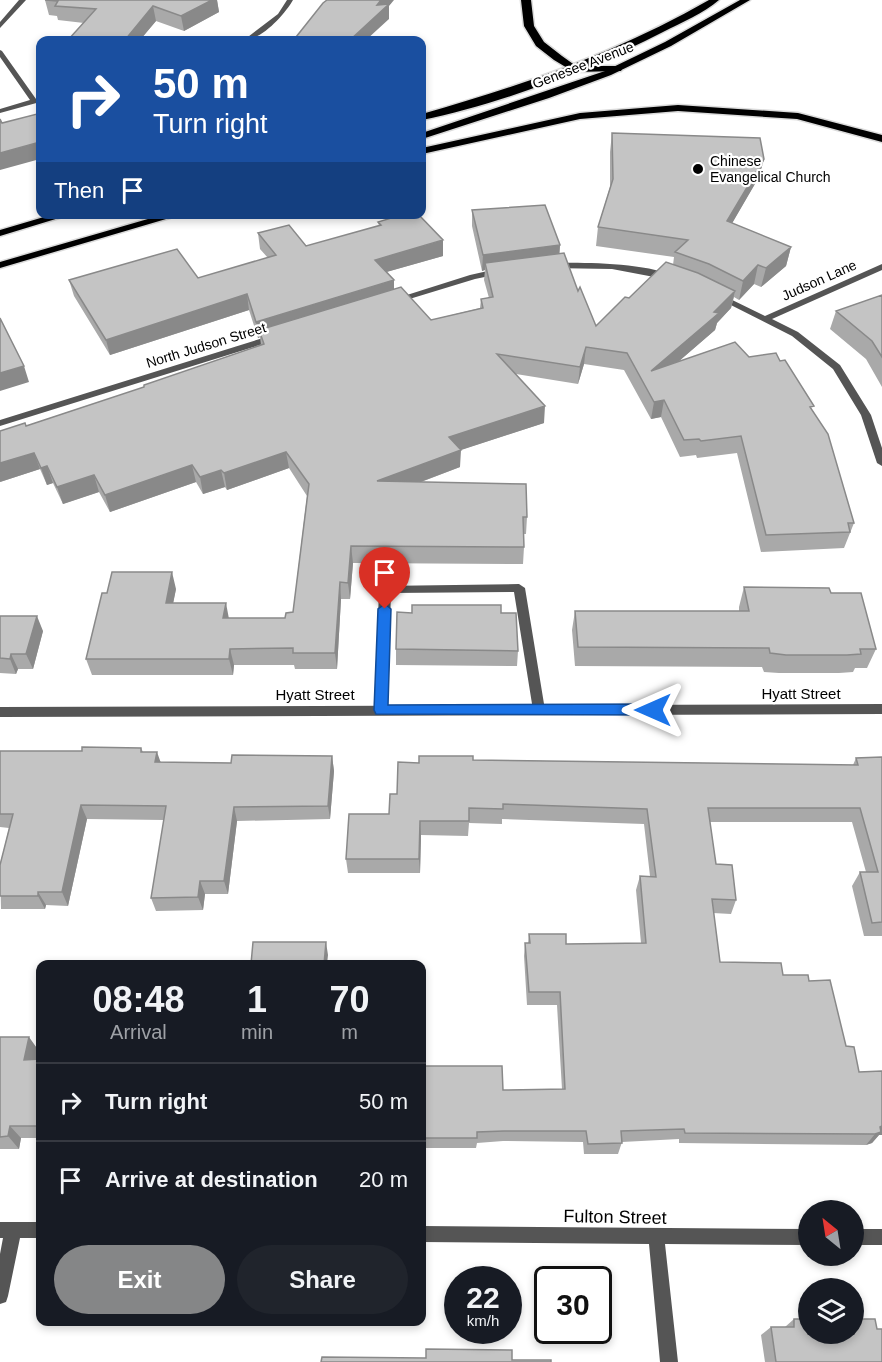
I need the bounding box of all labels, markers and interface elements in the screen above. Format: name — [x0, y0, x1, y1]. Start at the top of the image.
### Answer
street label: Genesee Avenue — [530, 38, 636, 92]
icon: right — [54, 60, 132, 138]
text: 50 m — [153, 60, 249, 107]
text: Turn right — [153, 109, 268, 139]
place label: Chinese Evangelical Church — [710, 153, 831, 185]
marker: Chinese Evangelical Church — [691, 162, 705, 176]
icon: arrive — [116, 174, 149, 207]
text: Then — [54, 178, 104, 203]
street label: Judson Lane — [779, 256, 859, 304]
street label: North Judson Street — [144, 319, 268, 371]
pin — [359, 547, 410, 609]
icon: arrive — [368, 556, 401, 589]
position arrow — [621, 678, 685, 742]
street label: Hyatt Street — [761, 685, 841, 702]
street label: Hyatt Street — [275, 686, 355, 703]
text: 08:48 — [92, 979, 184, 1020]
text: 1 — [247, 979, 267, 1020]
text: 70 — [330, 979, 370, 1020]
text: Arrival — [110, 1021, 167, 1043]
text: min — [241, 1021, 273, 1043]
text: m — [341, 1021, 358, 1043]
icon: right — [54, 1086, 87, 1119]
text: Turn right — [105, 1089, 207, 1114]
text: 50 m — [359, 1089, 408, 1114]
icon: arrive — [54, 1164, 87, 1197]
text: Arrive at destination — [105, 1167, 318, 1192]
text: 20 m — [359, 1167, 408, 1192]
north arrow — [798, 1200, 864, 1266]
map controls — [798, 1200, 864, 1344]
street label: Fulton Street — [563, 1206, 667, 1228]
button: Exit — [54, 1245, 225, 1314]
button: Share — [237, 1245, 408, 1314]
speed limit sign: 30 — [534, 1266, 612, 1344]
button: layers — [798, 1278, 864, 1344]
text: 22 — [466, 1281, 500, 1314]
text: km/h — [467, 1312, 499, 1329]

